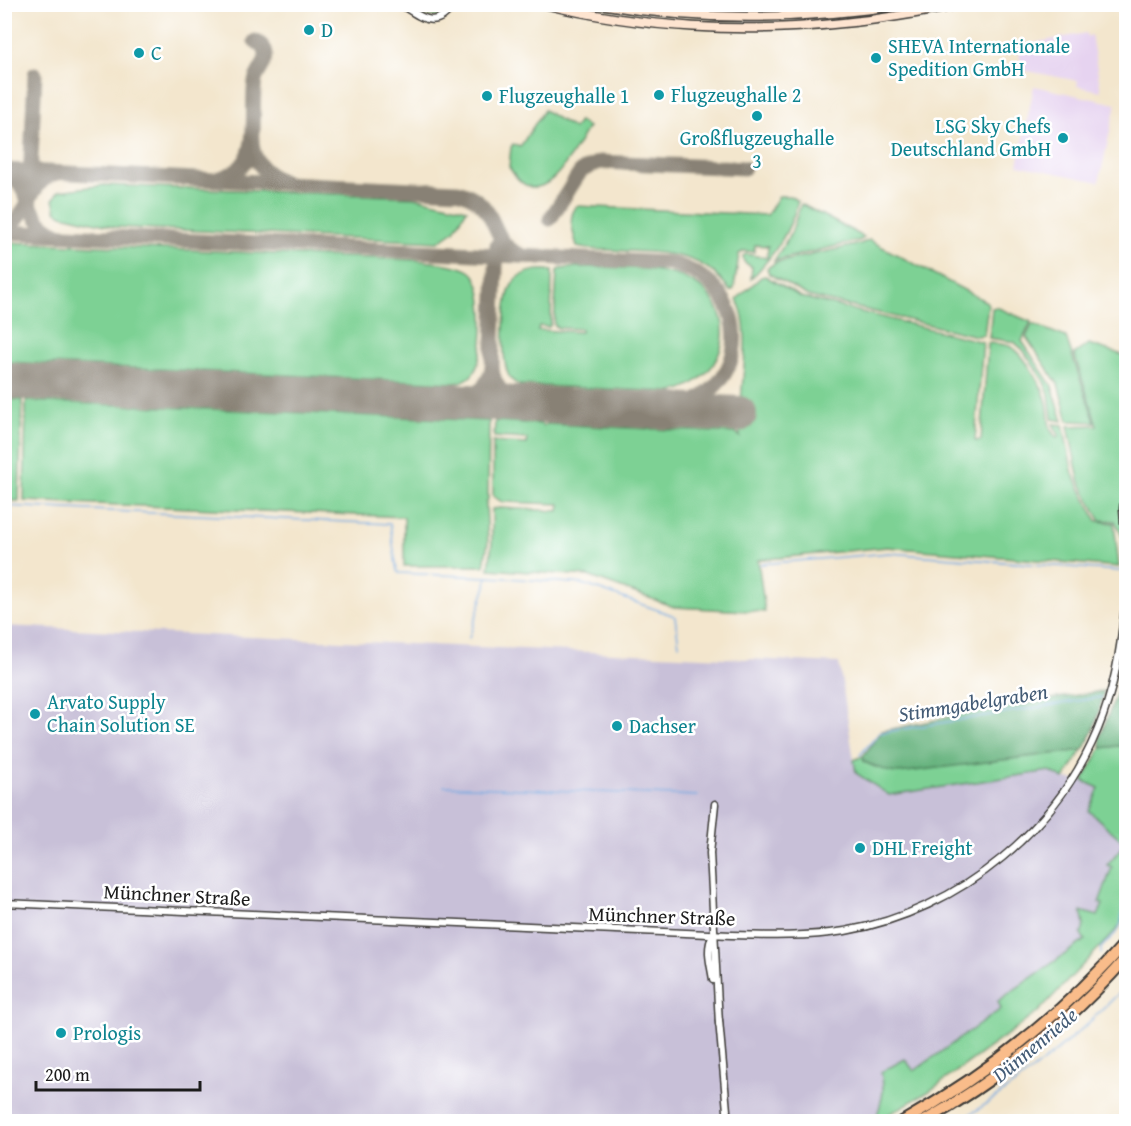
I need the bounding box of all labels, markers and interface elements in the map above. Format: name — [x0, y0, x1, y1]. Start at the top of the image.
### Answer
place label: D — [321, 15, 333, 44]
marker: D — [302, 23, 316, 37]
place label: SHEVA Internationale Spedition GmbH — [888, 31, 1070, 83]
place label: C — [151, 38, 162, 67]
marker: C — [132, 46, 146, 60]
marker: SHEVA Internationale Spedition GmbH — [869, 51, 883, 65]
place label: Flugzeughalle 2 — [671, 80, 801, 109]
place label: Flugzeughalle 1 — [499, 81, 629, 110]
marker: Flugzeughalle 2 — [652, 88, 666, 102]
marker: Flugzeughalle 1 — [480, 89, 494, 103]
marker: Großflugzeughalle 3 — [750, 109, 764, 123]
place label: LSG Sky Chefs Deutschland GmbH — [891, 111, 1051, 163]
place label: Großflugzeughalle 3 — [680, 123, 834, 175]
marker: LSG Sky Chefs Deutschland GmbH — [1056, 131, 1070, 145]
water label: Stimmgabelgraben — [896, 675, 1050, 730]
place label: Arvato Supply Chain Solution SE — [47, 687, 195, 739]
marker: Arvato Supply Chain Solution SE — [28, 707, 42, 721]
place label: Dachser — [629, 711, 696, 740]
marker: Dachser — [610, 719, 624, 733]
place label: DHL Freight — [872, 833, 973, 862]
marker: DHL Freight — [853, 841, 867, 855]
street label: Münchner Straße — [103, 876, 251, 913]
street label: Münchner Straße — [588, 898, 736, 933]
water label: Dünnenriede — [984, 1000, 1084, 1090]
place label: Prologis — [73, 1018, 141, 1047]
marker: Prologis — [54, 1026, 68, 1040]
scale bar — [36, 1054, 200, 1092]
text: 200 m — [45, 1061, 90, 1088]

